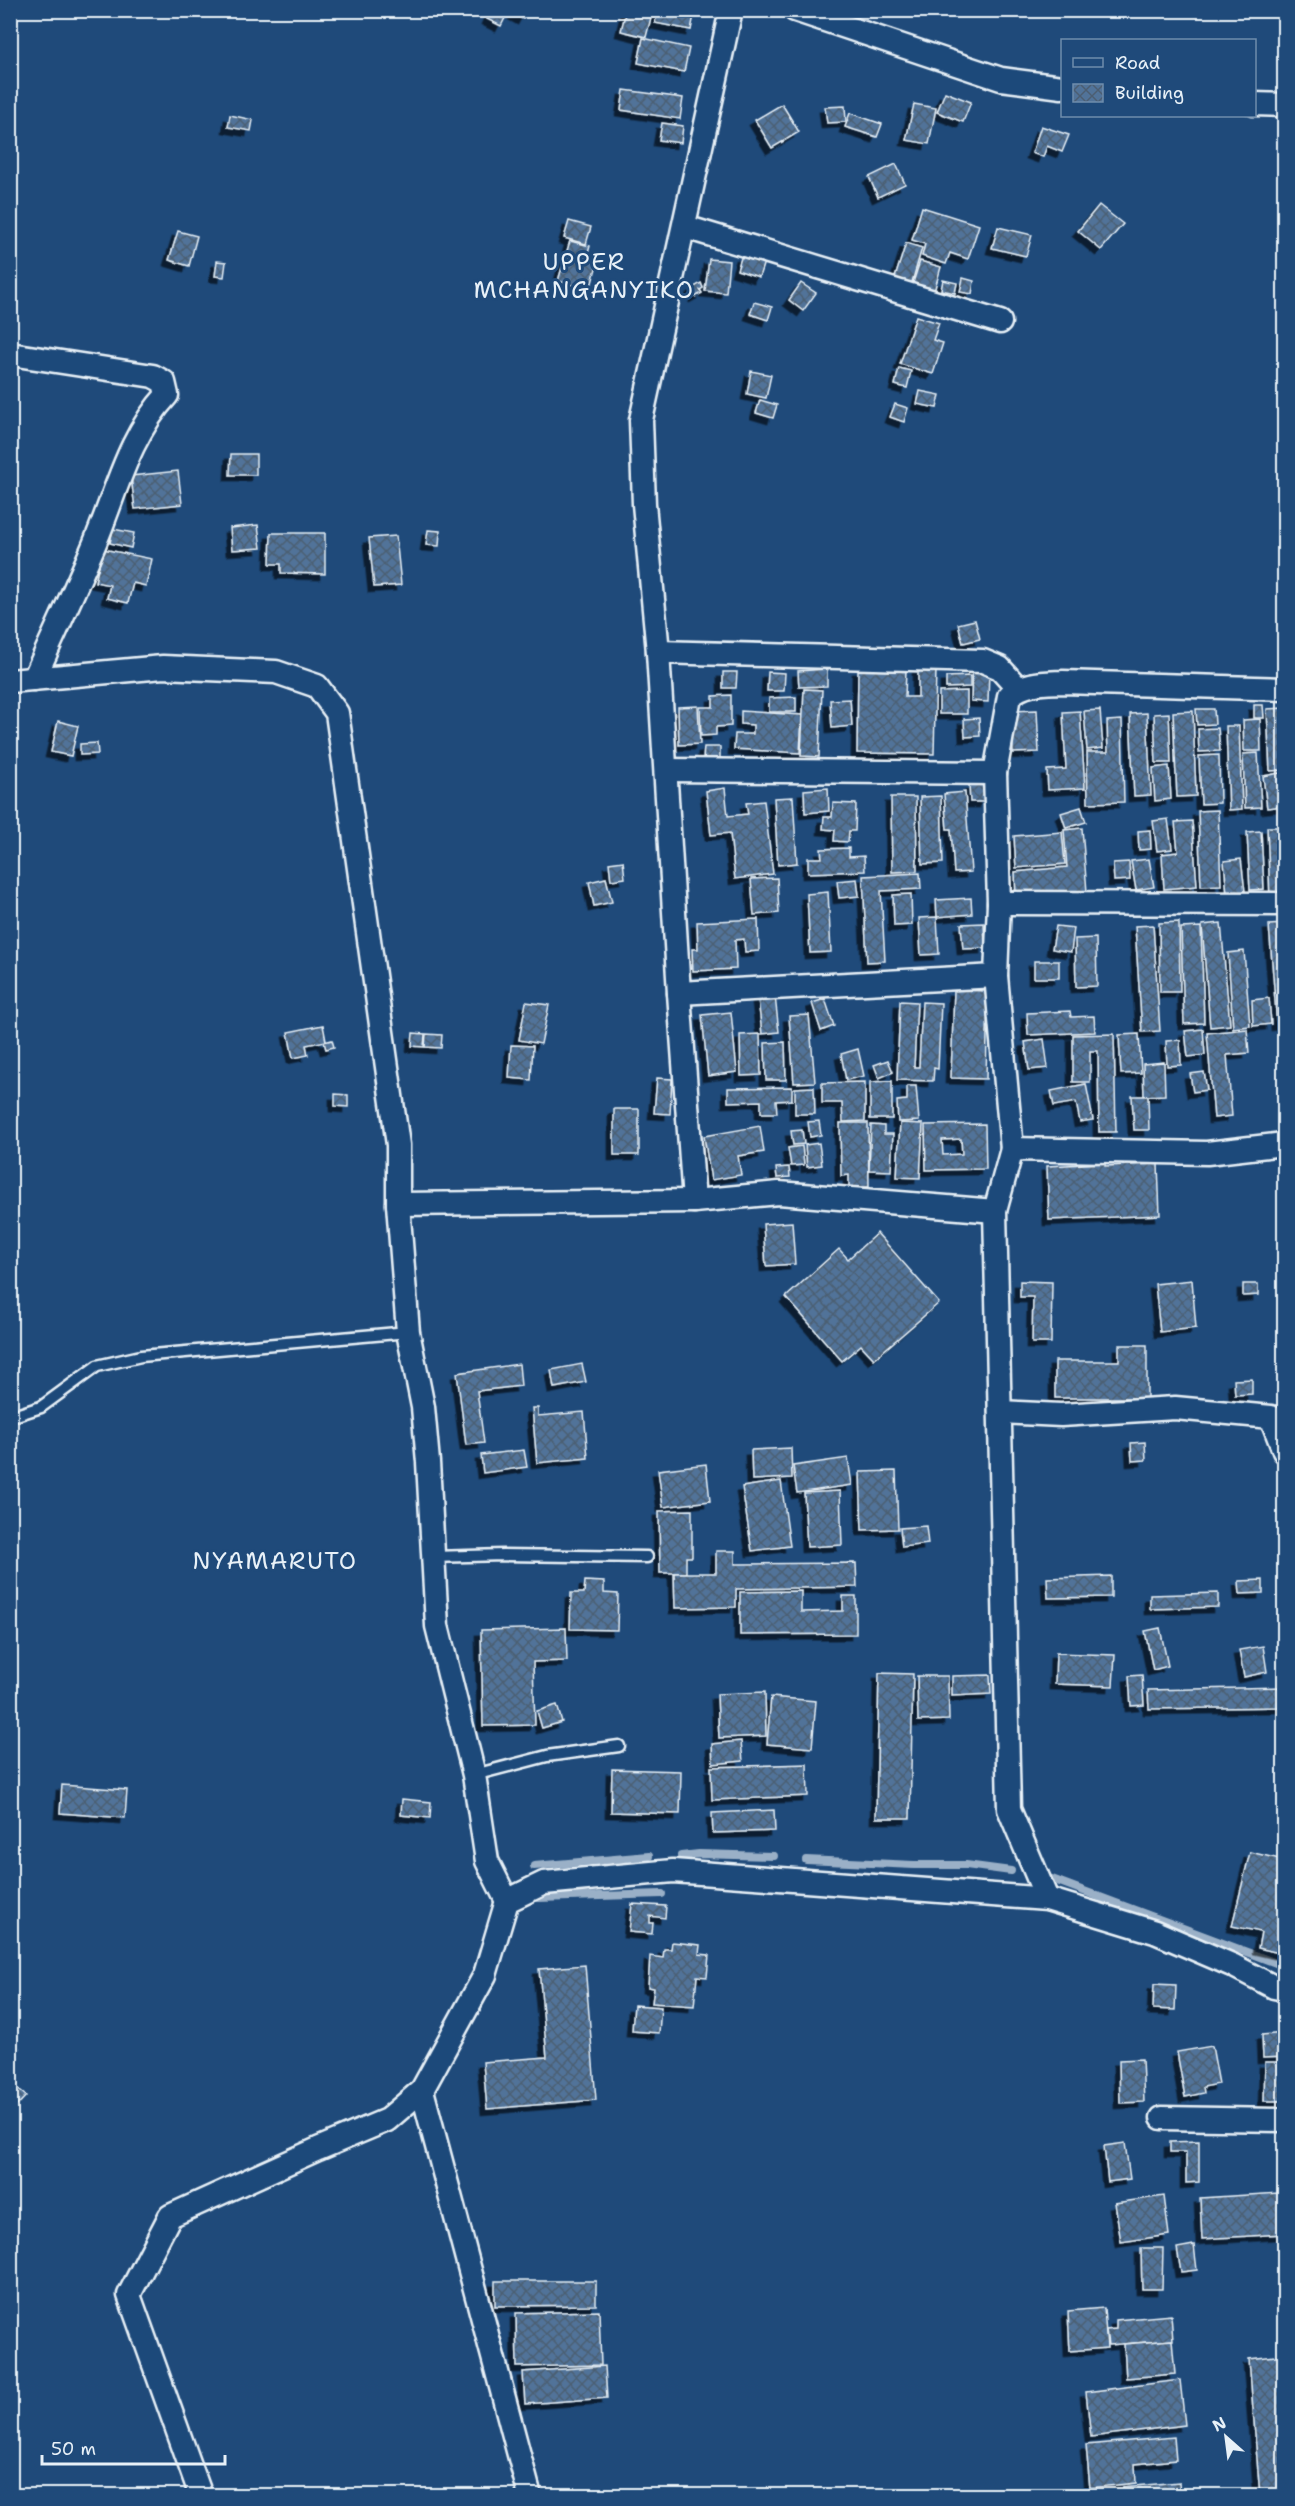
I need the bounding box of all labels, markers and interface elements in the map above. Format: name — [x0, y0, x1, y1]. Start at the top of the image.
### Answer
legend — [1061, 39, 1256, 117]
text: Road — [1115, 51, 1160, 75]
text: Building — [1115, 81, 1184, 105]
district label: UPPER MCHANGANYIKO — [473, 246, 695, 306]
district label: NYAMARUTO — [192, 1545, 358, 1577]
north arrow — [1196, 2407, 1256, 2467]
text: N — [1209, 2412, 1230, 2436]
scale bar — [42, 2428, 225, 2466]
text: 50 m — [51, 2437, 96, 2461]

